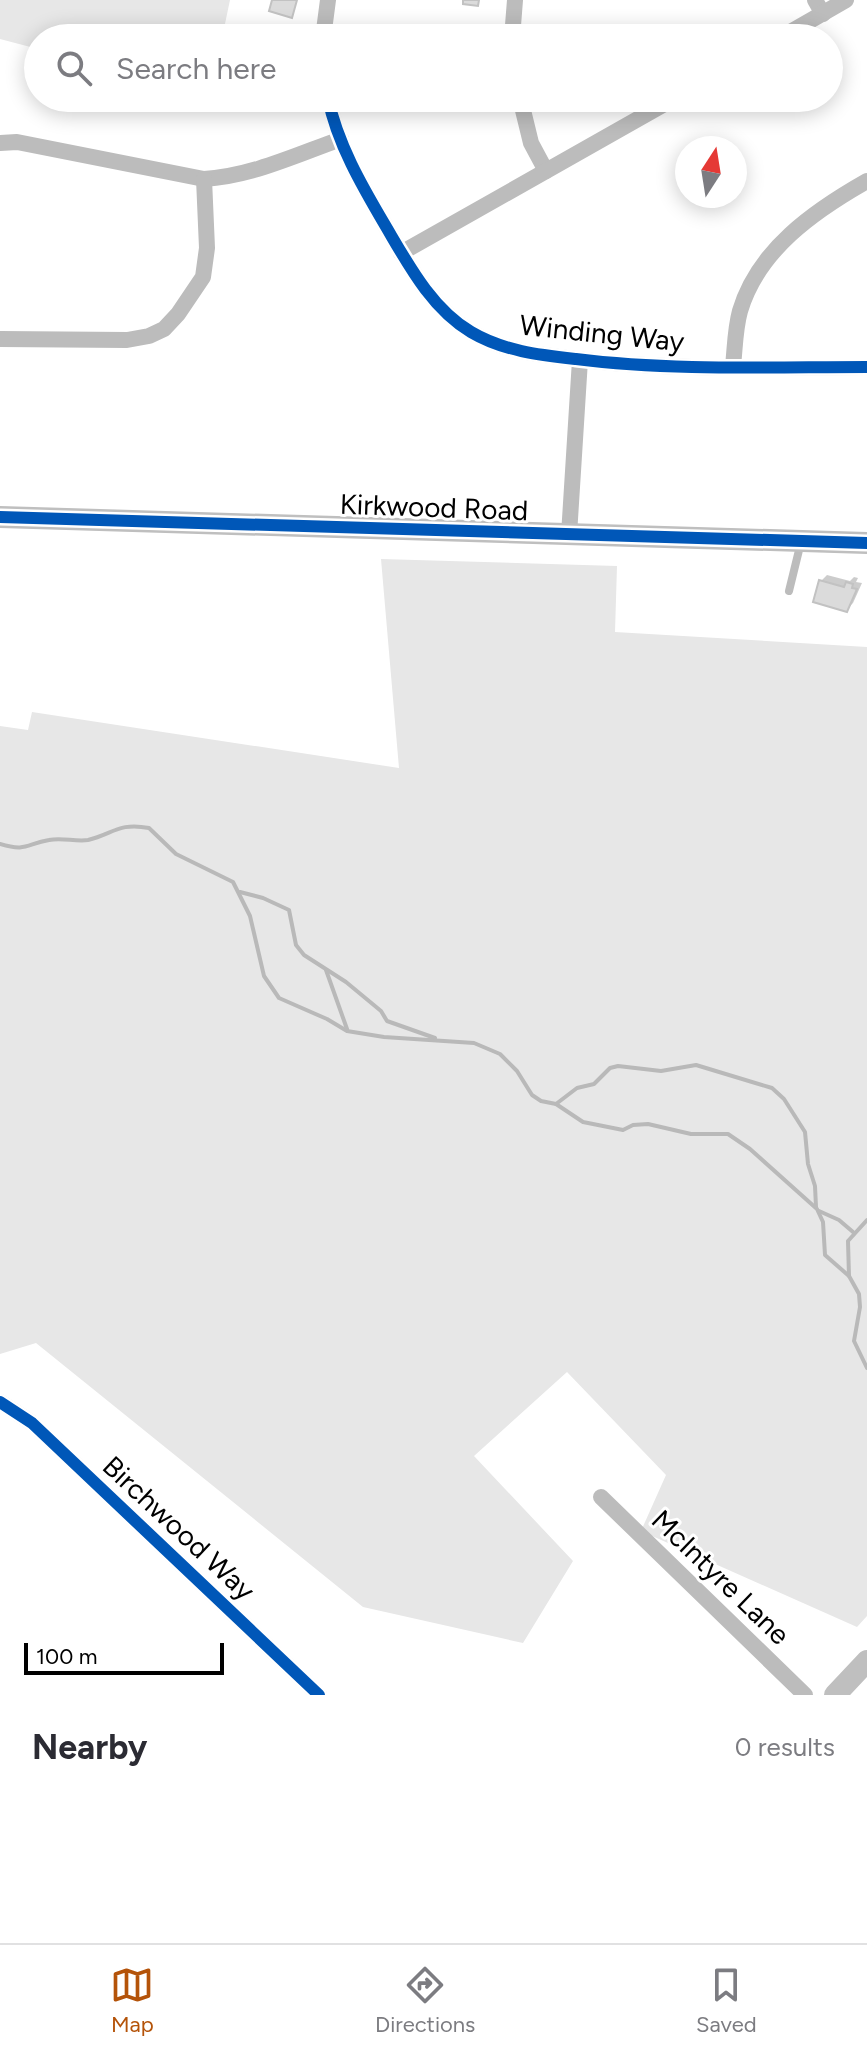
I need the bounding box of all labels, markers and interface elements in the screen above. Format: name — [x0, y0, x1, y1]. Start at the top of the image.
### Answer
search box — [24, 24, 843, 112]
icon: search — [52, 46, 96, 90]
text: Search here — [116, 50, 276, 87]
north arrow — [675, 136, 747, 208]
street label: Winding Way — [518, 307, 686, 359]
street label: Kirkwood Road — [339, 487, 529, 527]
street label: Birchwood Way — [96, 1449, 262, 1607]
street label: McIntyre Lane — [645, 1503, 797, 1651]
scale bar — [24, 1639, 224, 1675]
text: 100 m — [36, 1643, 97, 1670]
text: Nearby — [32, 1727, 147, 1768]
text: 0 results — [735, 1731, 835, 1763]
tab: Map — [110, 1963, 154, 2038]
tab: Directions — [375, 1963, 475, 2038]
tab: Saved — [696, 1963, 757, 2038]

